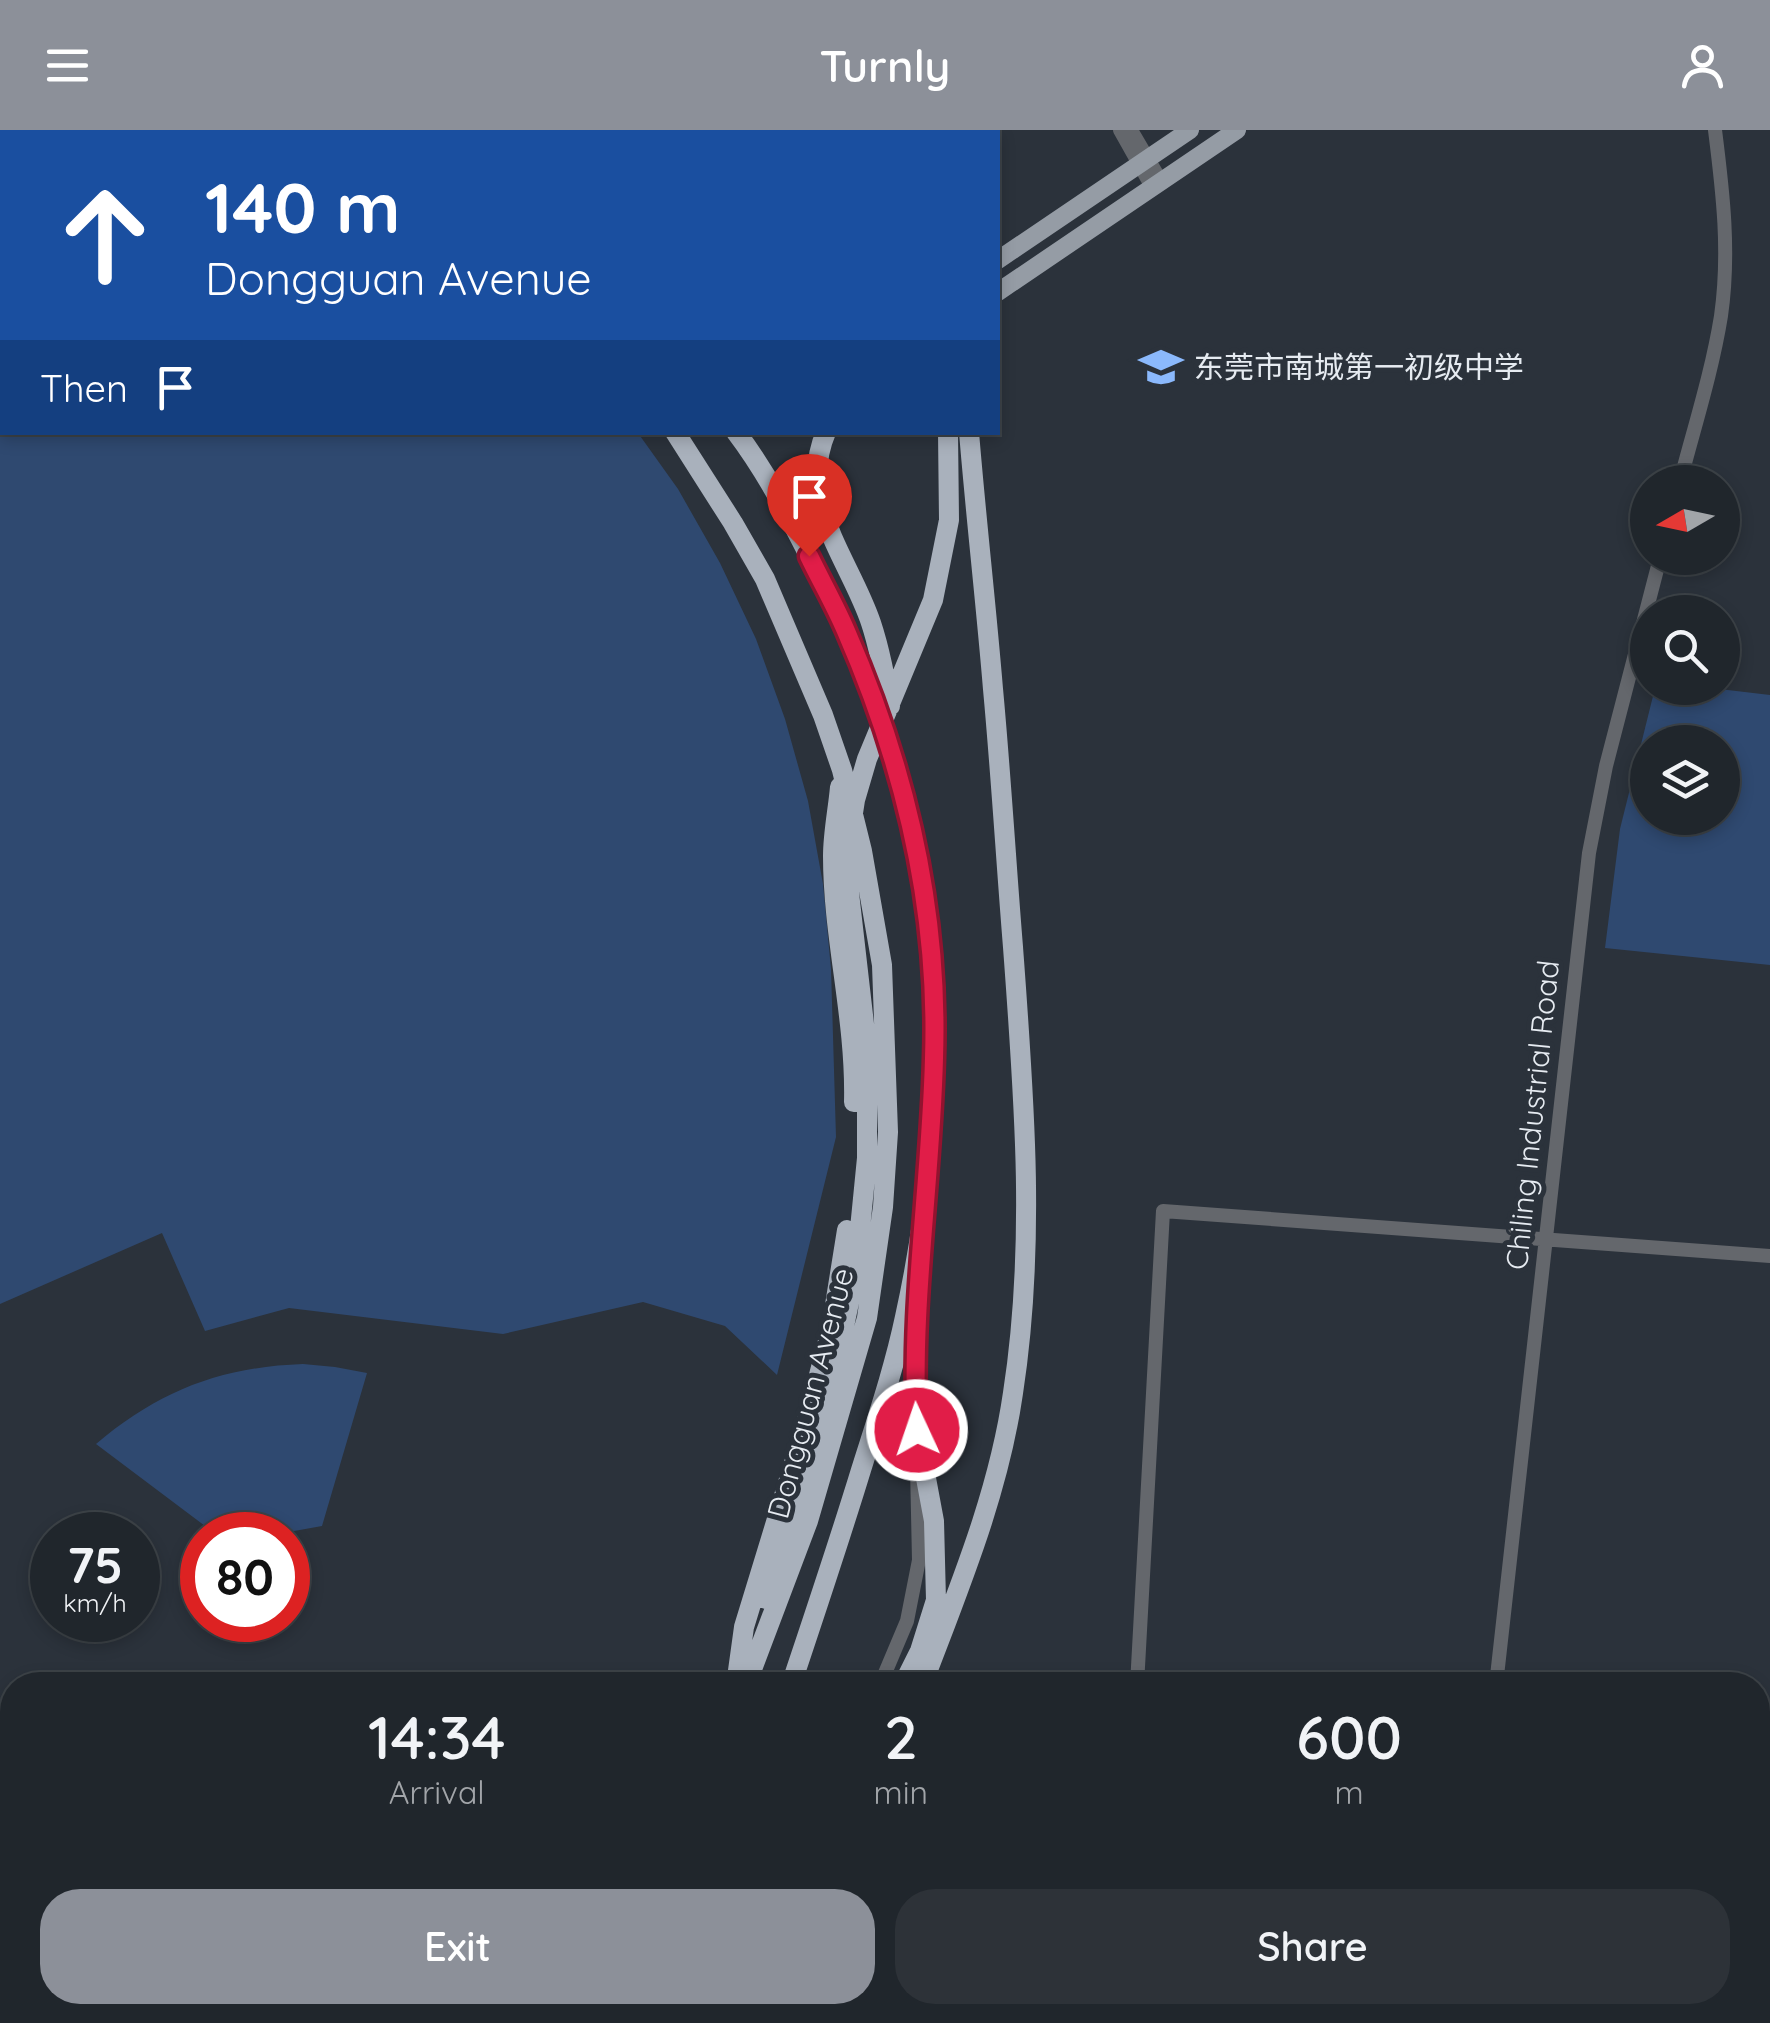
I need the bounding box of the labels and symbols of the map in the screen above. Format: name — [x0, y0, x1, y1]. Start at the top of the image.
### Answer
school or university icon: 东莞市南城第一初级中学 — [1137, 343, 1185, 391]
place label: 东莞市南城第一初级中学 — [1194, 348, 1524, 386]
pin — [767, 454, 852, 557]
north arrow — [1630, 465, 1740, 575]
street label: Chiling Industrial Road — [1497, 958, 1567, 1272]
street label: Dongguan Avenue — [758, 1264, 862, 1522]
position arrow — [865, 1378, 969, 1482]
speed limit sign: 80 — [180, 1512, 310, 1642]

